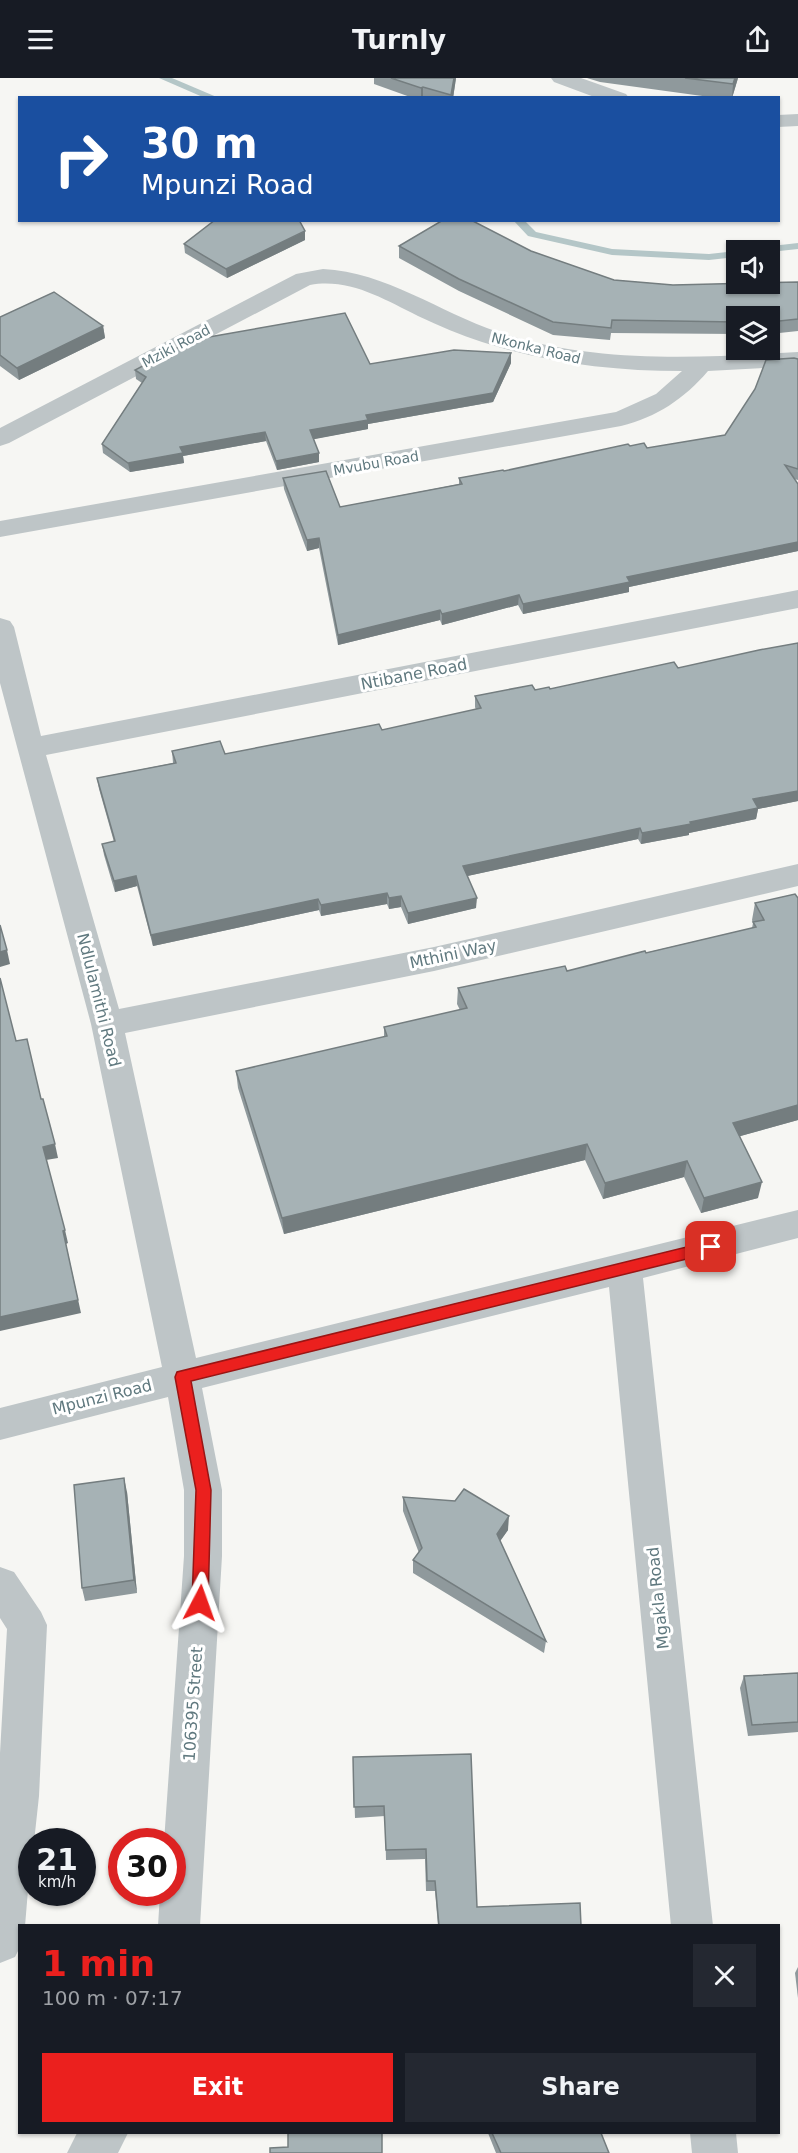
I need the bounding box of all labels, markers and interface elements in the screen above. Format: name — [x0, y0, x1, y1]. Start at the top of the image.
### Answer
icon: menu — [24, 23, 57, 56]
icon: share — [741, 23, 774, 56]
text: Turnly — [352, 24, 446, 55]
text: 30 m — [141, 119, 258, 168]
icon: right — [42, 120, 120, 198]
text: Mpunzi Road — [141, 169, 314, 200]
map controls — [726, 240, 780, 360]
button: sound — [726, 240, 780, 294]
button: layers — [726, 306, 780, 360]
street label: Mziki Road — [139, 321, 213, 371]
street label: Nkonka Road — [490, 329, 582, 367]
street label: Mvubu Road — [332, 448, 420, 478]
street label: Ntibane Road — [359, 654, 469, 694]
street label: Ndlulamithi Road — [73, 931, 125, 1069]
street label: Mthini Way — [408, 936, 498, 972]
pin — [685, 1221, 736, 1272]
icon: arrive — [694, 1230, 727, 1263]
street label: Mpunzi Road — [50, 1375, 154, 1419]
street label: Mgakla Road — [643, 1546, 673, 1650]
position arrow — [168, 1571, 232, 1635]
street label: 106395 Street — [180, 1646, 206, 1762]
speed limit sign: 30 — [108, 1828, 186, 1906]
text: 21 — [36, 1842, 78, 1877]
text: km/h — [38, 1873, 76, 1891]
text: 1 min — [42, 1943, 155, 1984]
button: close — [693, 1944, 756, 2007]
text: 100 m · 07:17 — [42, 1986, 183, 2010]
button: Exit — [42, 2053, 393, 2122]
button: Share — [405, 2053, 756, 2122]

